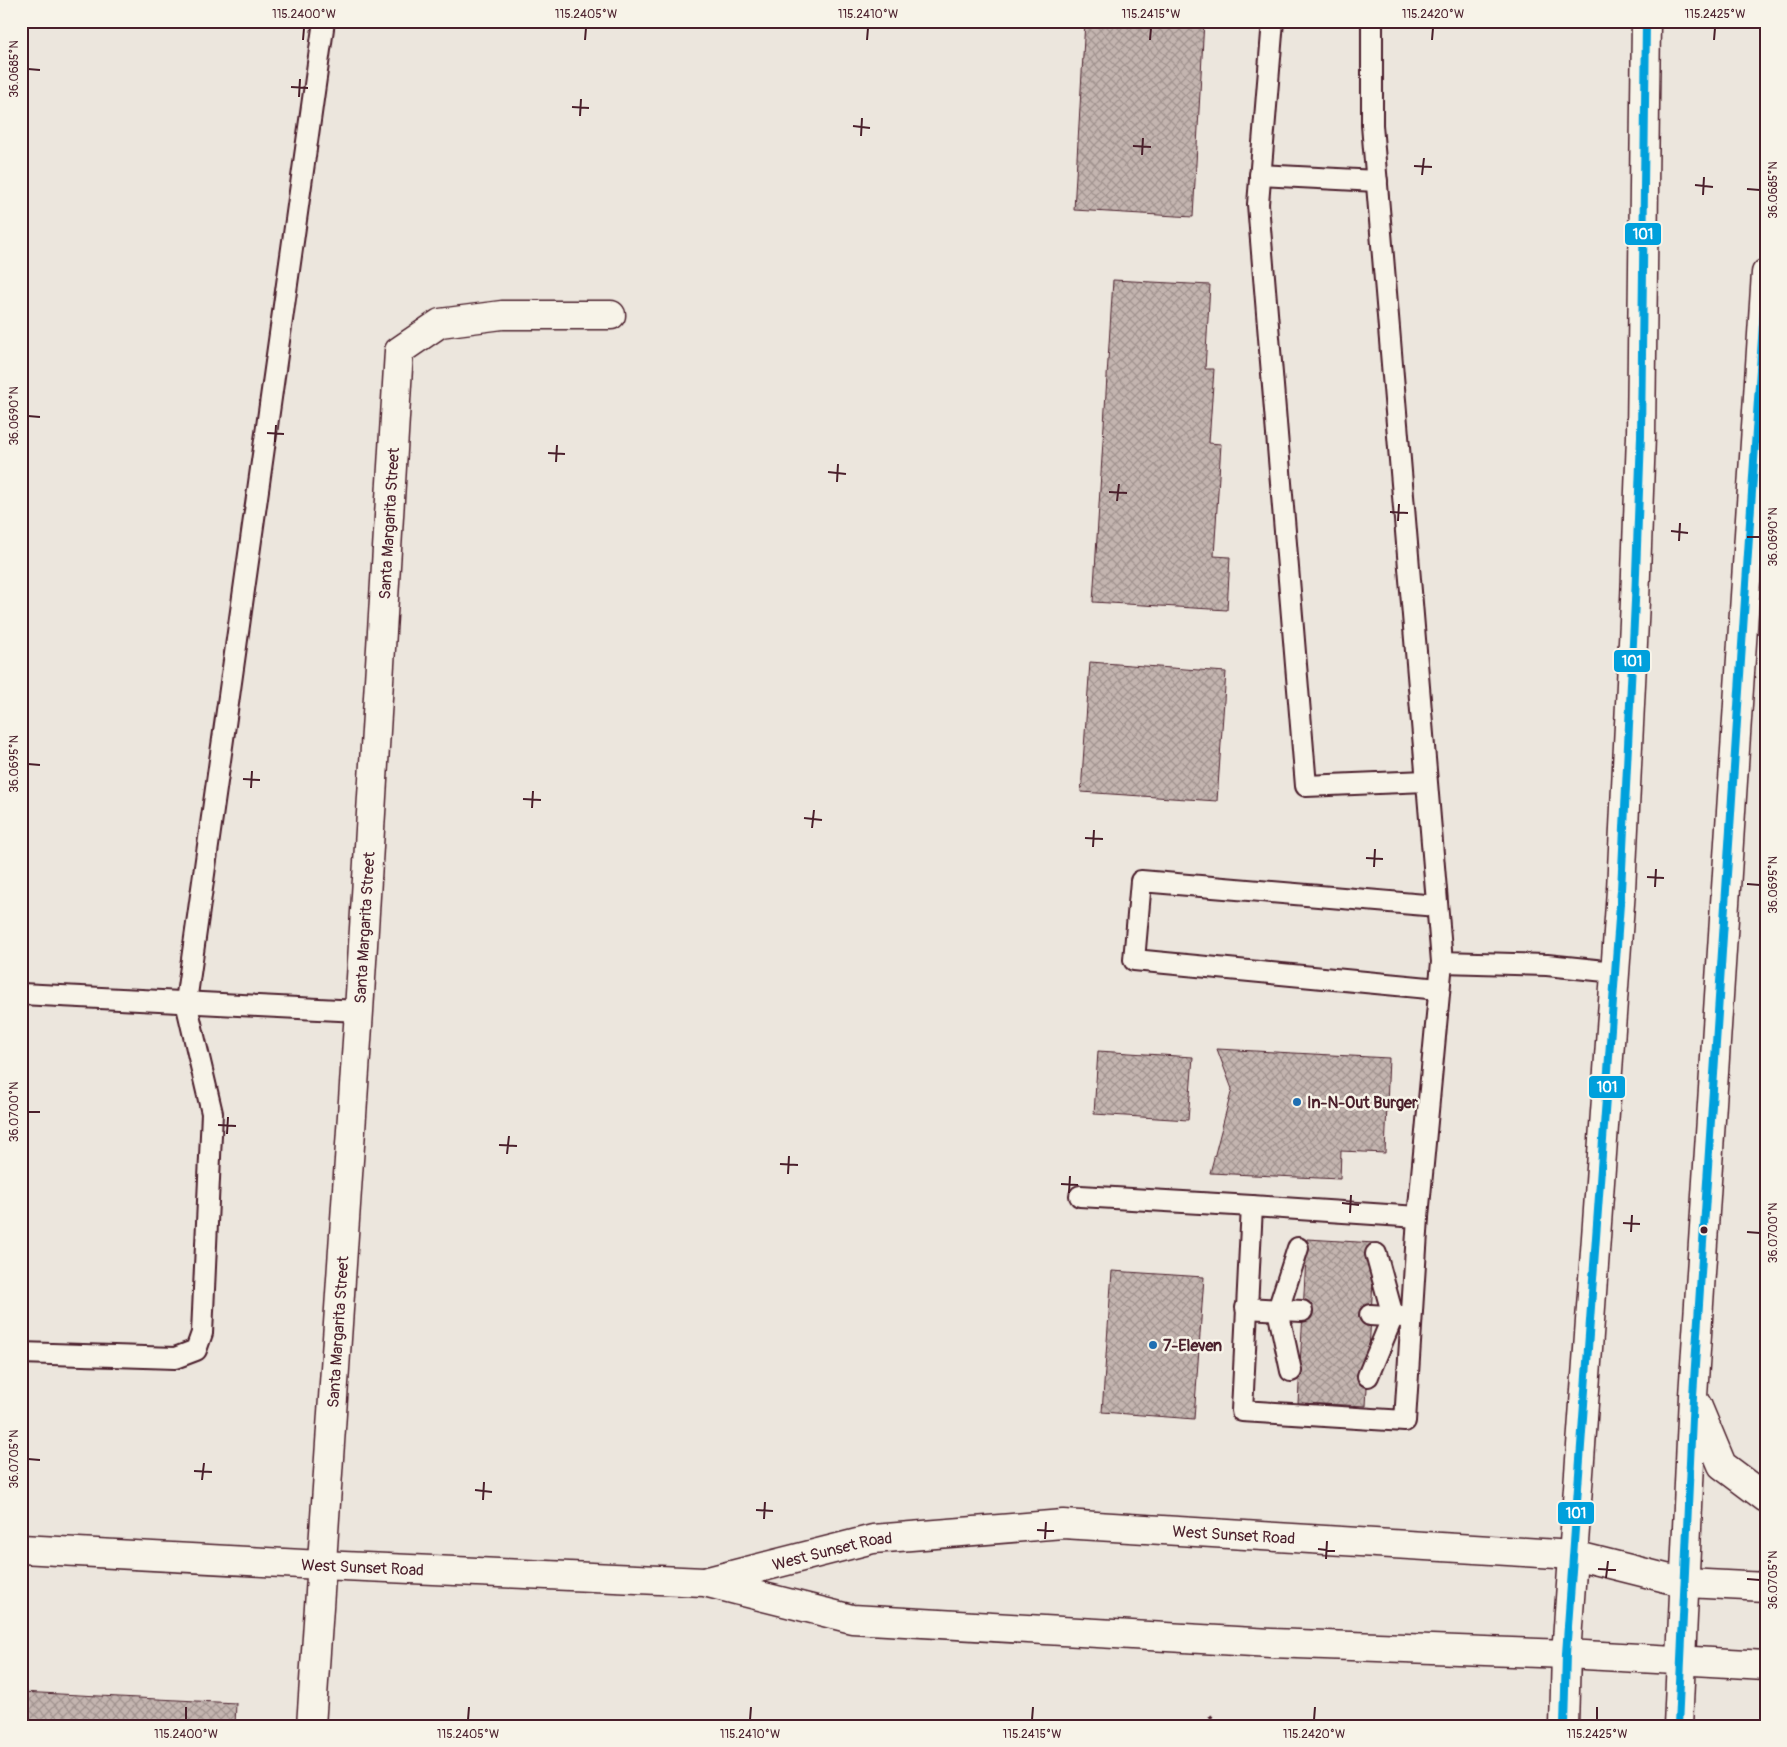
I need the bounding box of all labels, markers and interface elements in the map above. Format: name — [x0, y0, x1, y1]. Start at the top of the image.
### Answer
text: 115.2400°W — [272, 7, 336, 22]
text: 115.2405°W — [555, 7, 617, 22]
text: 115.2410°W — [838, 7, 898, 22]
text: 115.2415°W — [1122, 7, 1180, 22]
text: 115.2420°W — [1402, 7, 1464, 22]
text: 115.2425°W — [1685, 7, 1745, 22]
text: 36.0685°N — [7, 40, 22, 98]
text: 36.0685°N — [1766, 161, 1781, 219]
line badge: 101 — [1624, 222, 1662, 246]
text: 101 — [1633, 226, 1653, 243]
text: 36.0690°N — [7, 386, 22, 446]
street label: Santa Margarita Street — [375, 446, 404, 600]
text: 36.0690°N — [1766, 507, 1781, 567]
line badge: 101 — [1613, 649, 1651, 673]
text: 101 — [1622, 653, 1642, 670]
text: 36.0695°N — [7, 735, 22, 793]
street label: Santa Margarita Street — [350, 851, 380, 1004]
text: 36.0695°N — [1766, 856, 1781, 914]
line badge: 101 — [1588, 1075, 1626, 1099]
text: 101 — [1597, 1079, 1617, 1096]
text: 36.0700°N — [7, 1082, 22, 1142]
place label: In-N-Out Burger — [1307, 1093, 1418, 1113]
marker: In-N-Out Burger — [1291, 1096, 1303, 1108]
text: 36.0700°N — [1766, 1203, 1781, 1263]
unlabelled marker — [1699, 1225, 1709, 1235]
street label: Santa Margarita Street — [323, 1255, 354, 1409]
place label: 7-Eleven — [1163, 1336, 1222, 1356]
marker: 7-Eleven — [1147, 1339, 1159, 1351]
text: 36.0705°N — [7, 1430, 22, 1488]
line badge: 101 — [1557, 1501, 1595, 1525]
text: 101 — [1566, 1505, 1586, 1522]
street label: West Sunset Road — [1172, 1522, 1296, 1549]
street label: West Sunset Road — [770, 1529, 893, 1575]
text: 36.0705°N — [1766, 1551, 1781, 1609]
street label: West Sunset Road — [301, 1555, 424, 1581]
text: 115.2400°W — [154, 1727, 218, 1742]
text: 115.2405°W — [437, 1727, 499, 1742]
text: 115.2410°W — [720, 1727, 780, 1742]
text: 115.2415°W — [1003, 1727, 1061, 1742]
text: 115.2420°W — [1283, 1727, 1345, 1742]
text: 115.2425°W — [1567, 1727, 1627, 1742]

